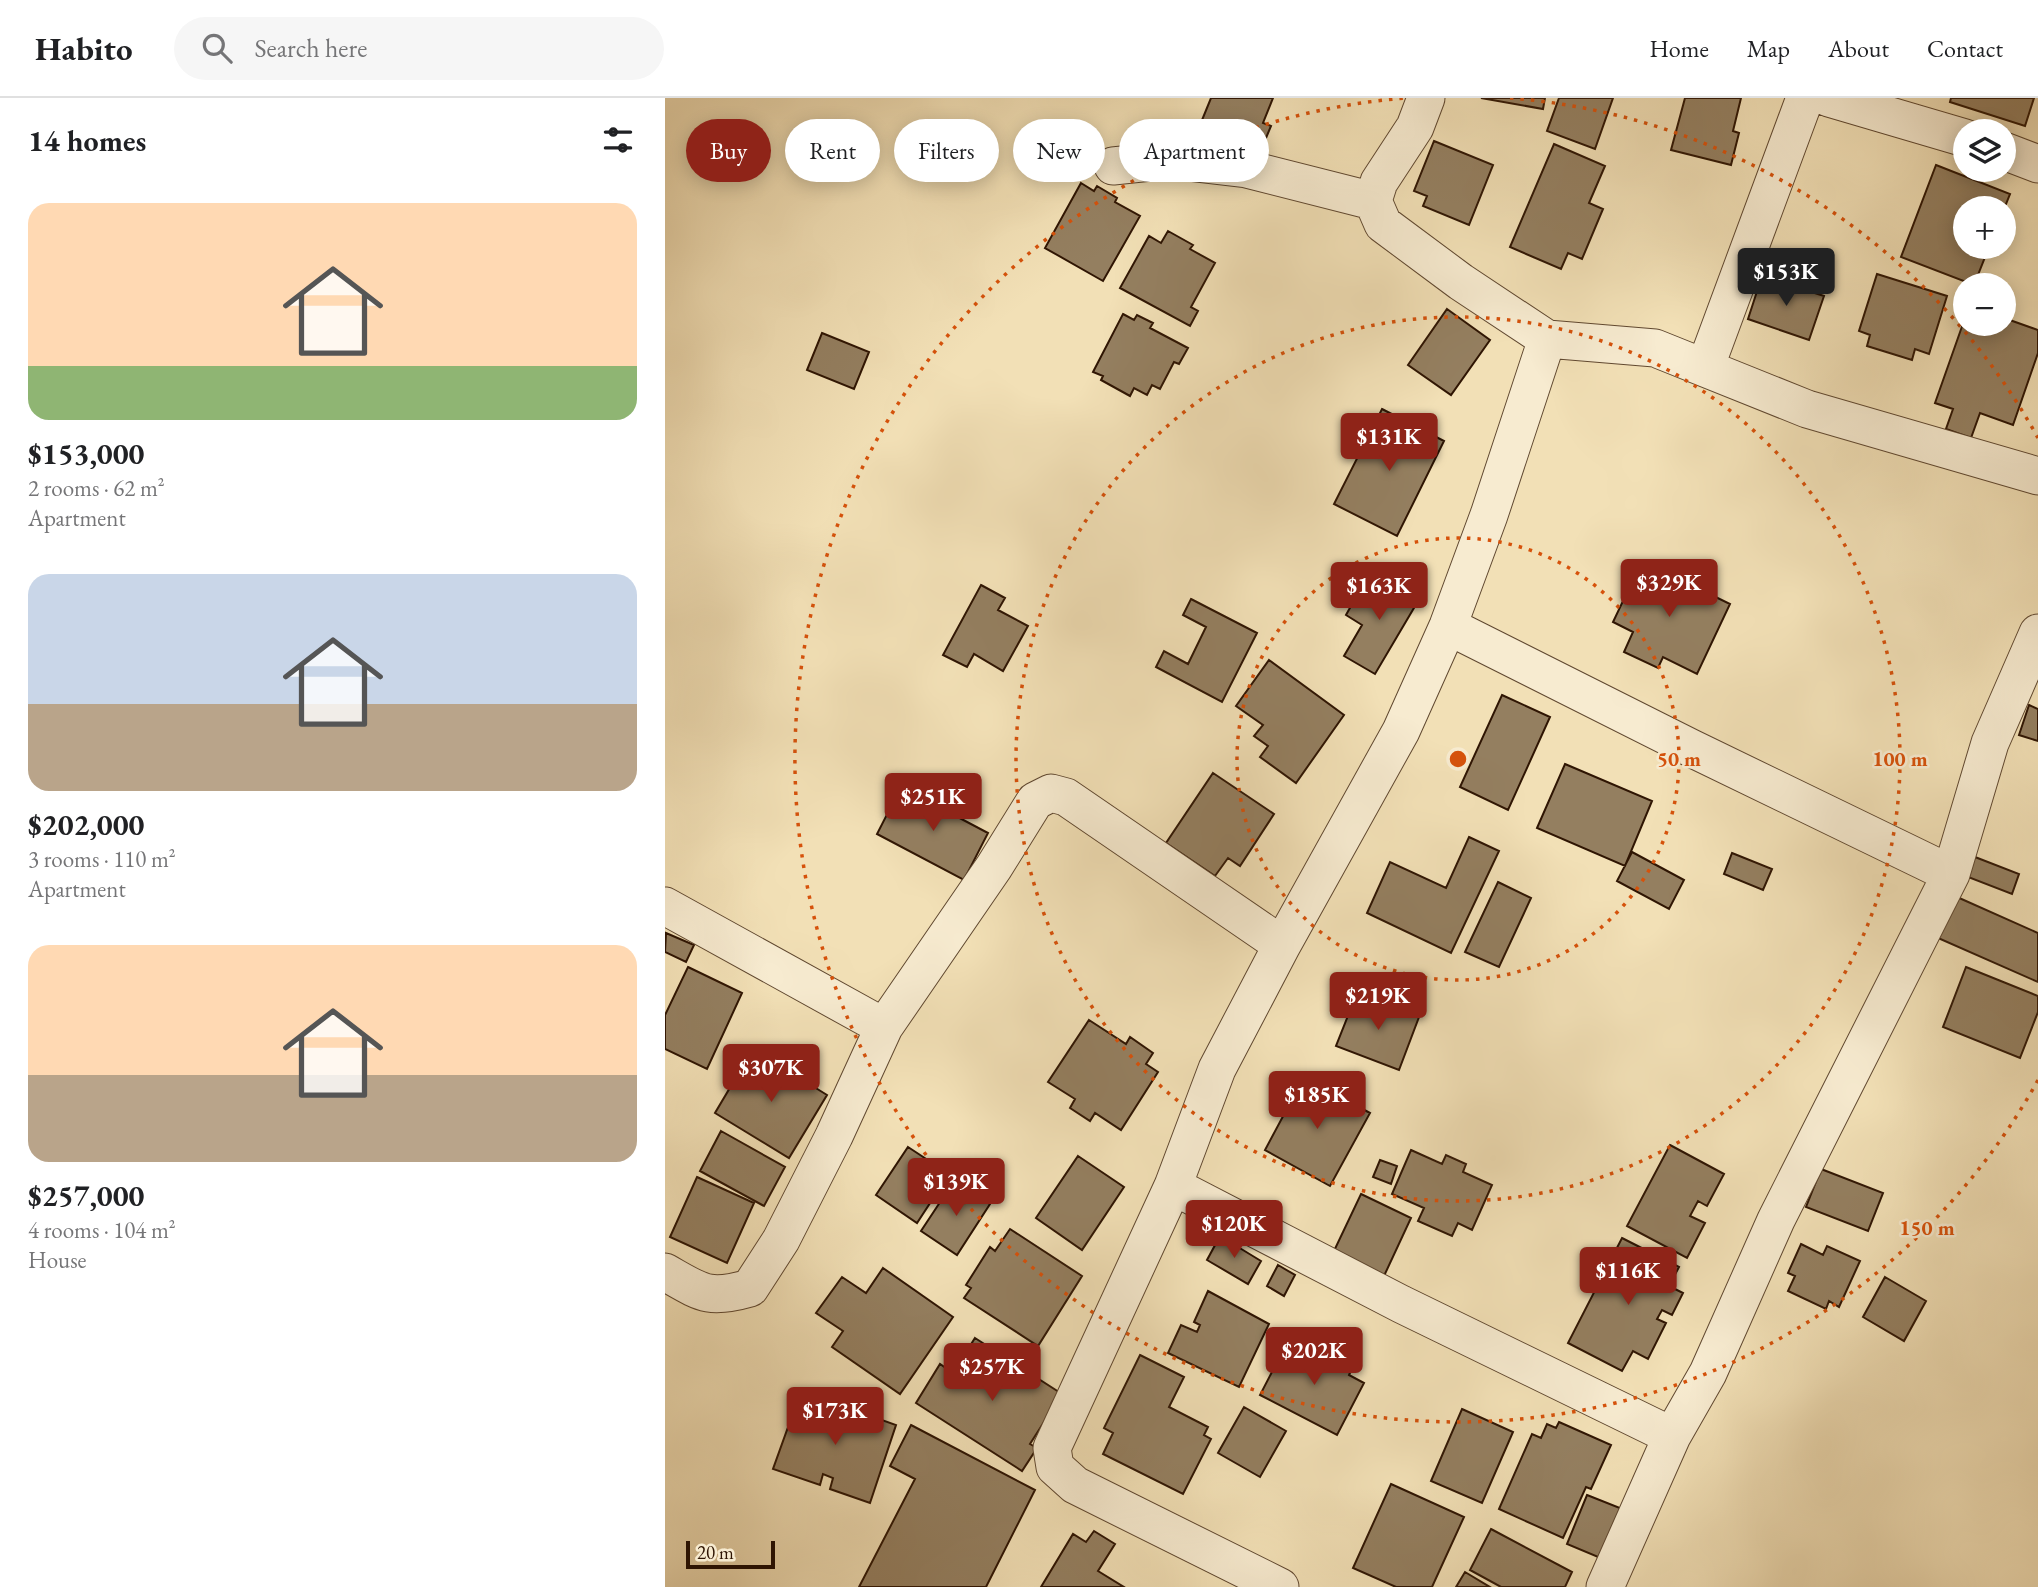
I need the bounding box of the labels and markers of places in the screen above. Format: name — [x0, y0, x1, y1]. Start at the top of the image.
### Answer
pin: $153K — [1737, 248, 1835, 308]
pin: $131K — [1340, 414, 1438, 473]
pin: $329K — [1620, 560, 1718, 619]
pin: $163K — [1330, 562, 1428, 622]
centre of rings — [1446, 747, 1470, 771]
pin: $251K — [884, 774, 982, 833]
pin: $219K — [1329, 972, 1427, 1032]
pin: $307K — [722, 1044, 820, 1104]
pin: $185K — [1268, 1072, 1366, 1131]
pin: $139K — [907, 1158, 1005, 1218]
pin: $120K — [1185, 1200, 1283, 1260]
pin: $116K — [1579, 1248, 1677, 1307]
pin: $202K — [1265, 1328, 1363, 1387]
pin: $257K — [943, 1344, 1041, 1403]
pin: $173K — [786, 1388, 884, 1447]

